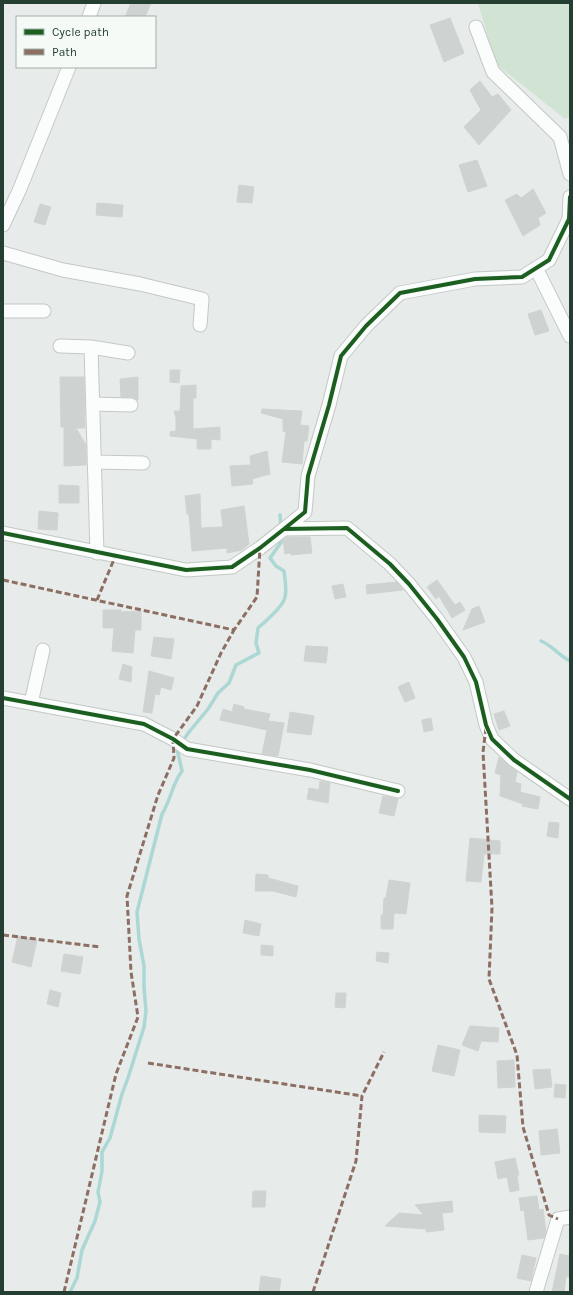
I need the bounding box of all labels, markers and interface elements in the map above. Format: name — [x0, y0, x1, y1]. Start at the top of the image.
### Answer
legend — [16, 16, 156, 68]
text: Cycle path — [52, 25, 109, 39]
text: Path — [52, 45, 77, 59]

